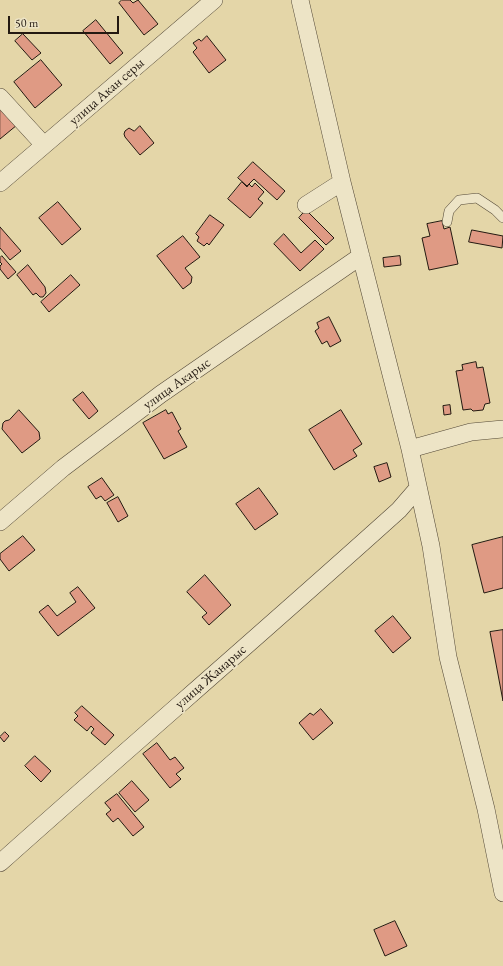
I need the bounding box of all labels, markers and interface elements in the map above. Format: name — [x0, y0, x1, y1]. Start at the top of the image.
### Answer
scale bar — [10, 8, 121, 34]
text: 50 m — [15, 15, 38, 31]
street label: улица Акан серы — [66, 55, 148, 129]
street label: улица Акарыс — [140, 355, 214, 413]
street label: улица Жанарыс — [172, 641, 250, 713]

